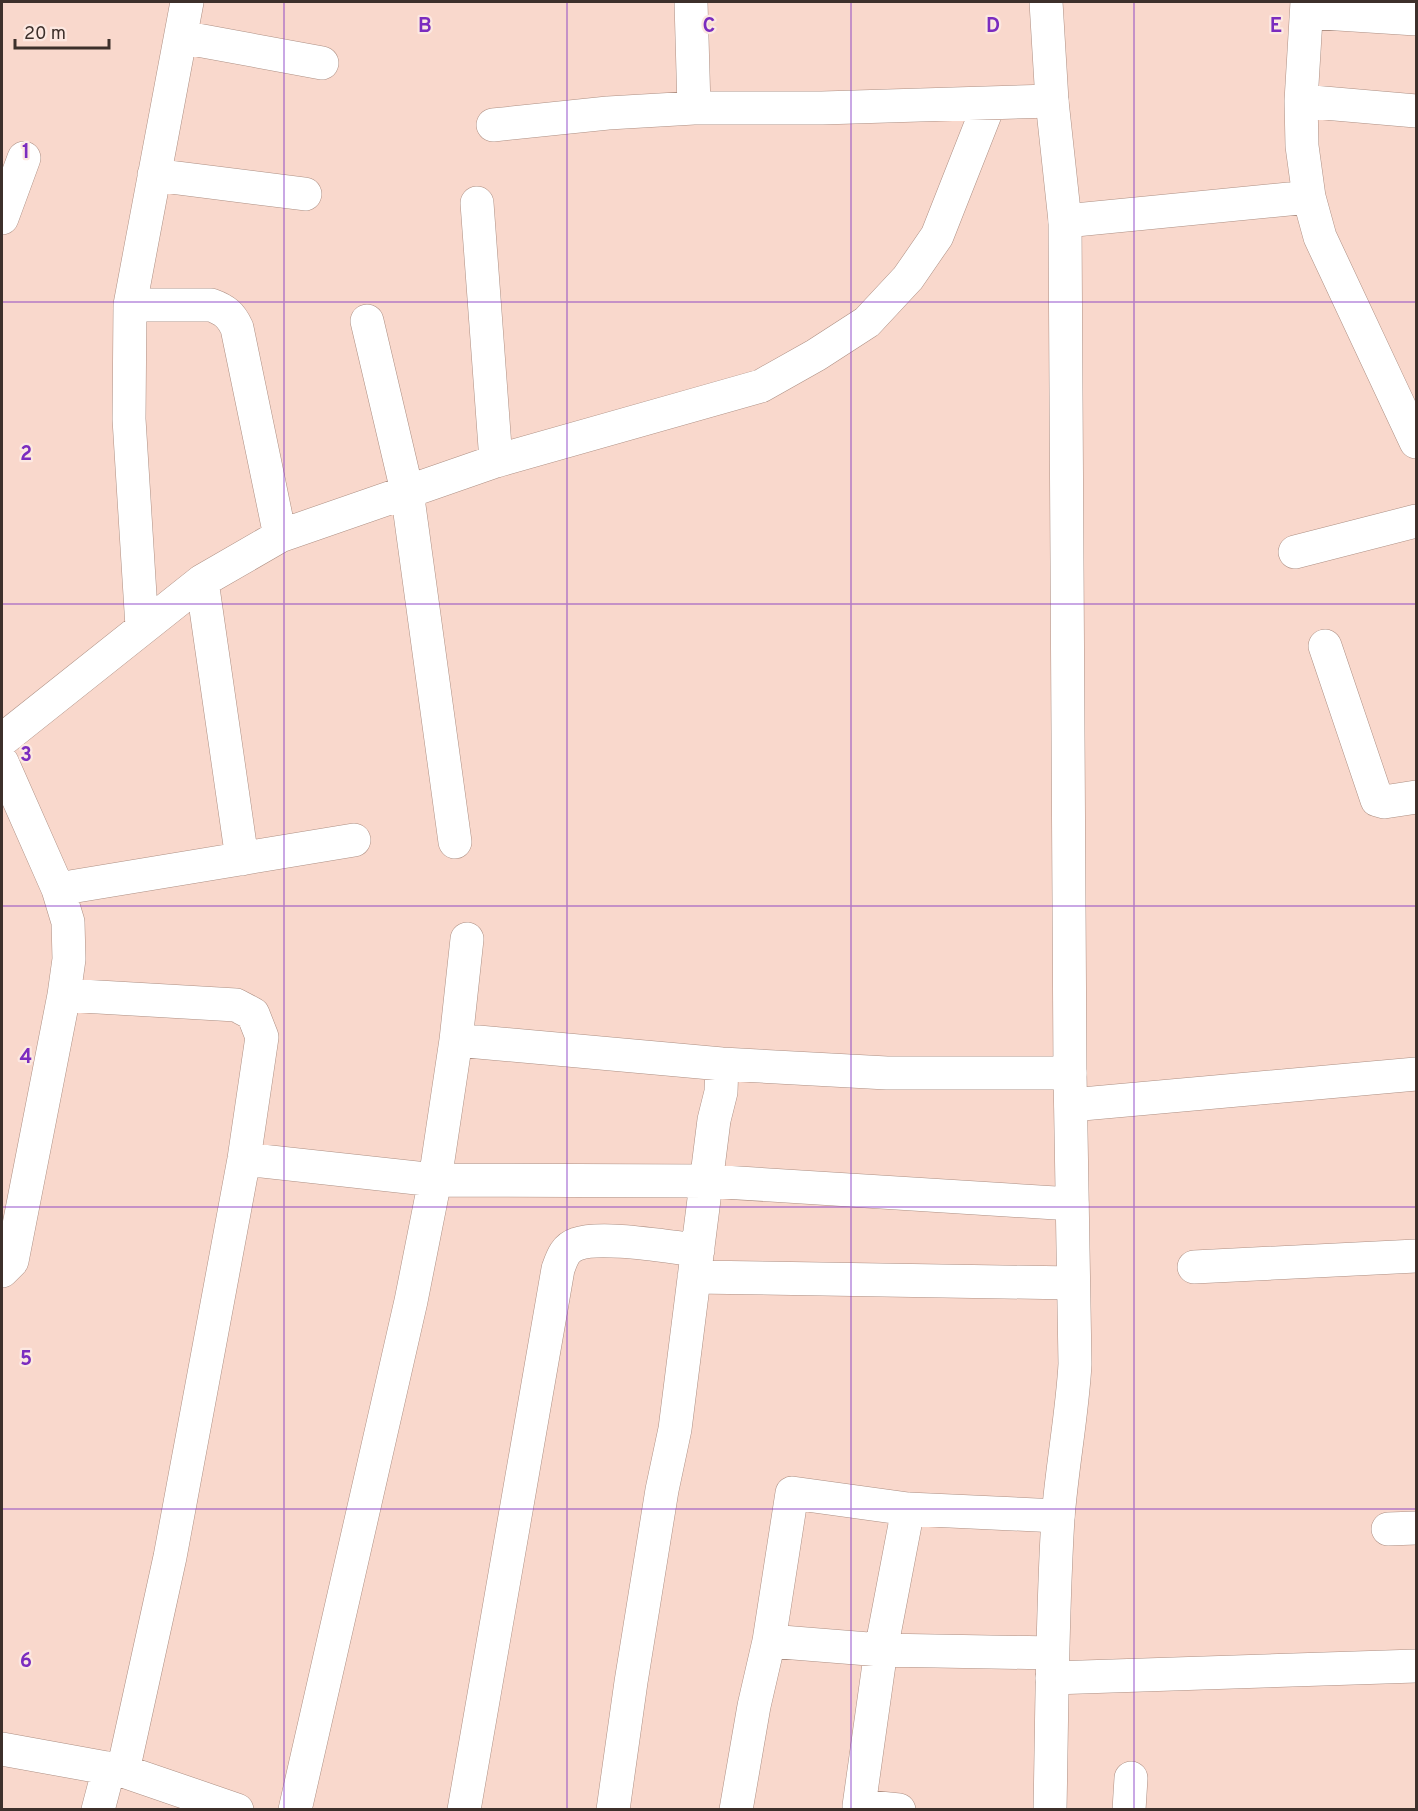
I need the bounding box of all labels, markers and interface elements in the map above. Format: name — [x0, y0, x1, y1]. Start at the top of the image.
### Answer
scale bar — [15, 12, 110, 50]
text: B — [418, 14, 432, 40]
text: C — [703, 14, 715, 40]
text: D — [986, 14, 1000, 40]
text: E — [1270, 14, 1282, 40]
text: 20 m — [24, 23, 66, 46]
text: 1 — [22, 140, 30, 166]
text: 2 — [20, 442, 32, 468]
text: 3 — [20, 743, 32, 769]
text: 4 — [20, 1045, 32, 1071]
text: 5 — [20, 1347, 32, 1373]
text: 6 — [20, 1649, 32, 1675]

